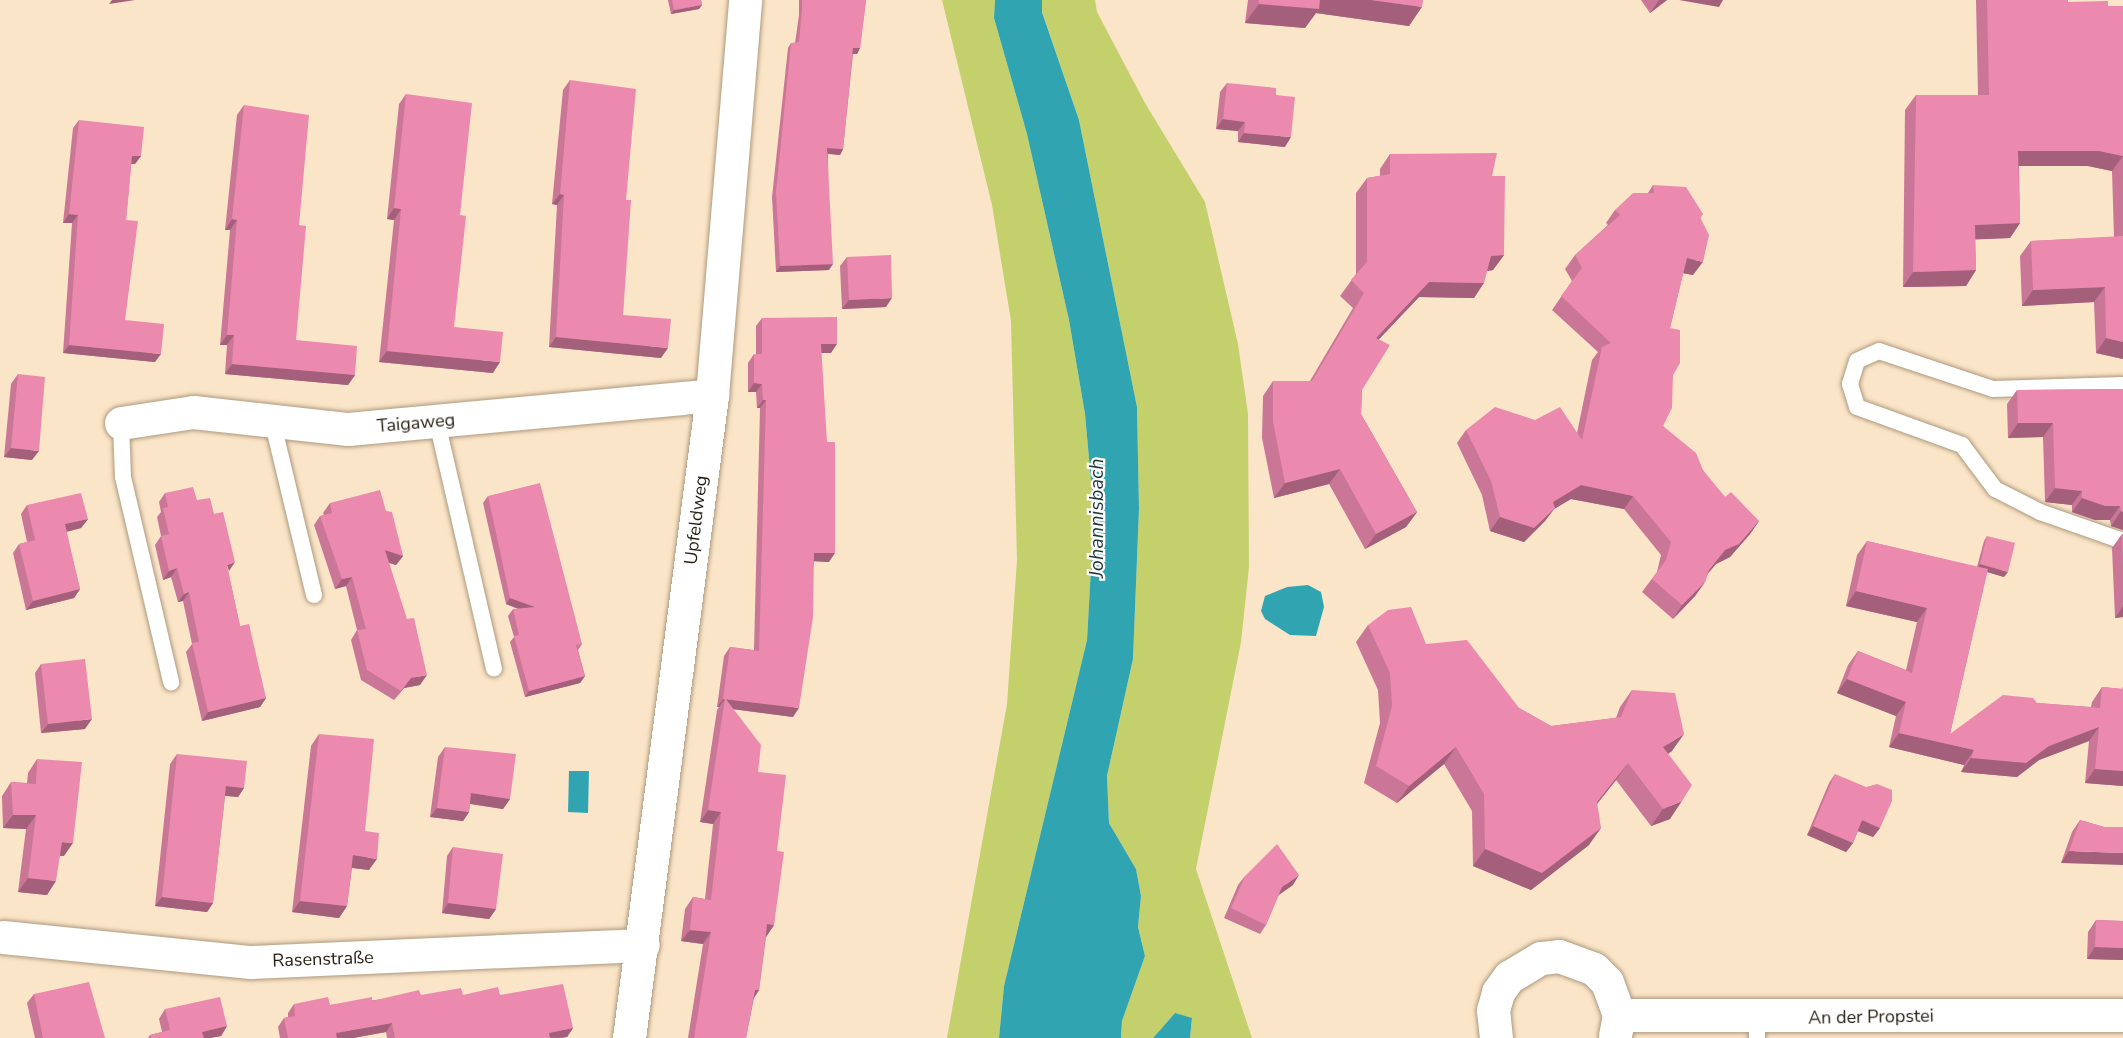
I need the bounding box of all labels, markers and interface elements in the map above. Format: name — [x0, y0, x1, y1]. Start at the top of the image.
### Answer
street label: Taigaweg — [376, 409, 456, 437]
water label: Johannisbach — [1084, 458, 1108, 578]
street label: Upfeldweg — [680, 474, 712, 566]
street label: Rasenstraße — [272, 946, 374, 972]
street label: An der Propstei — [1808, 1005, 1934, 1029]

